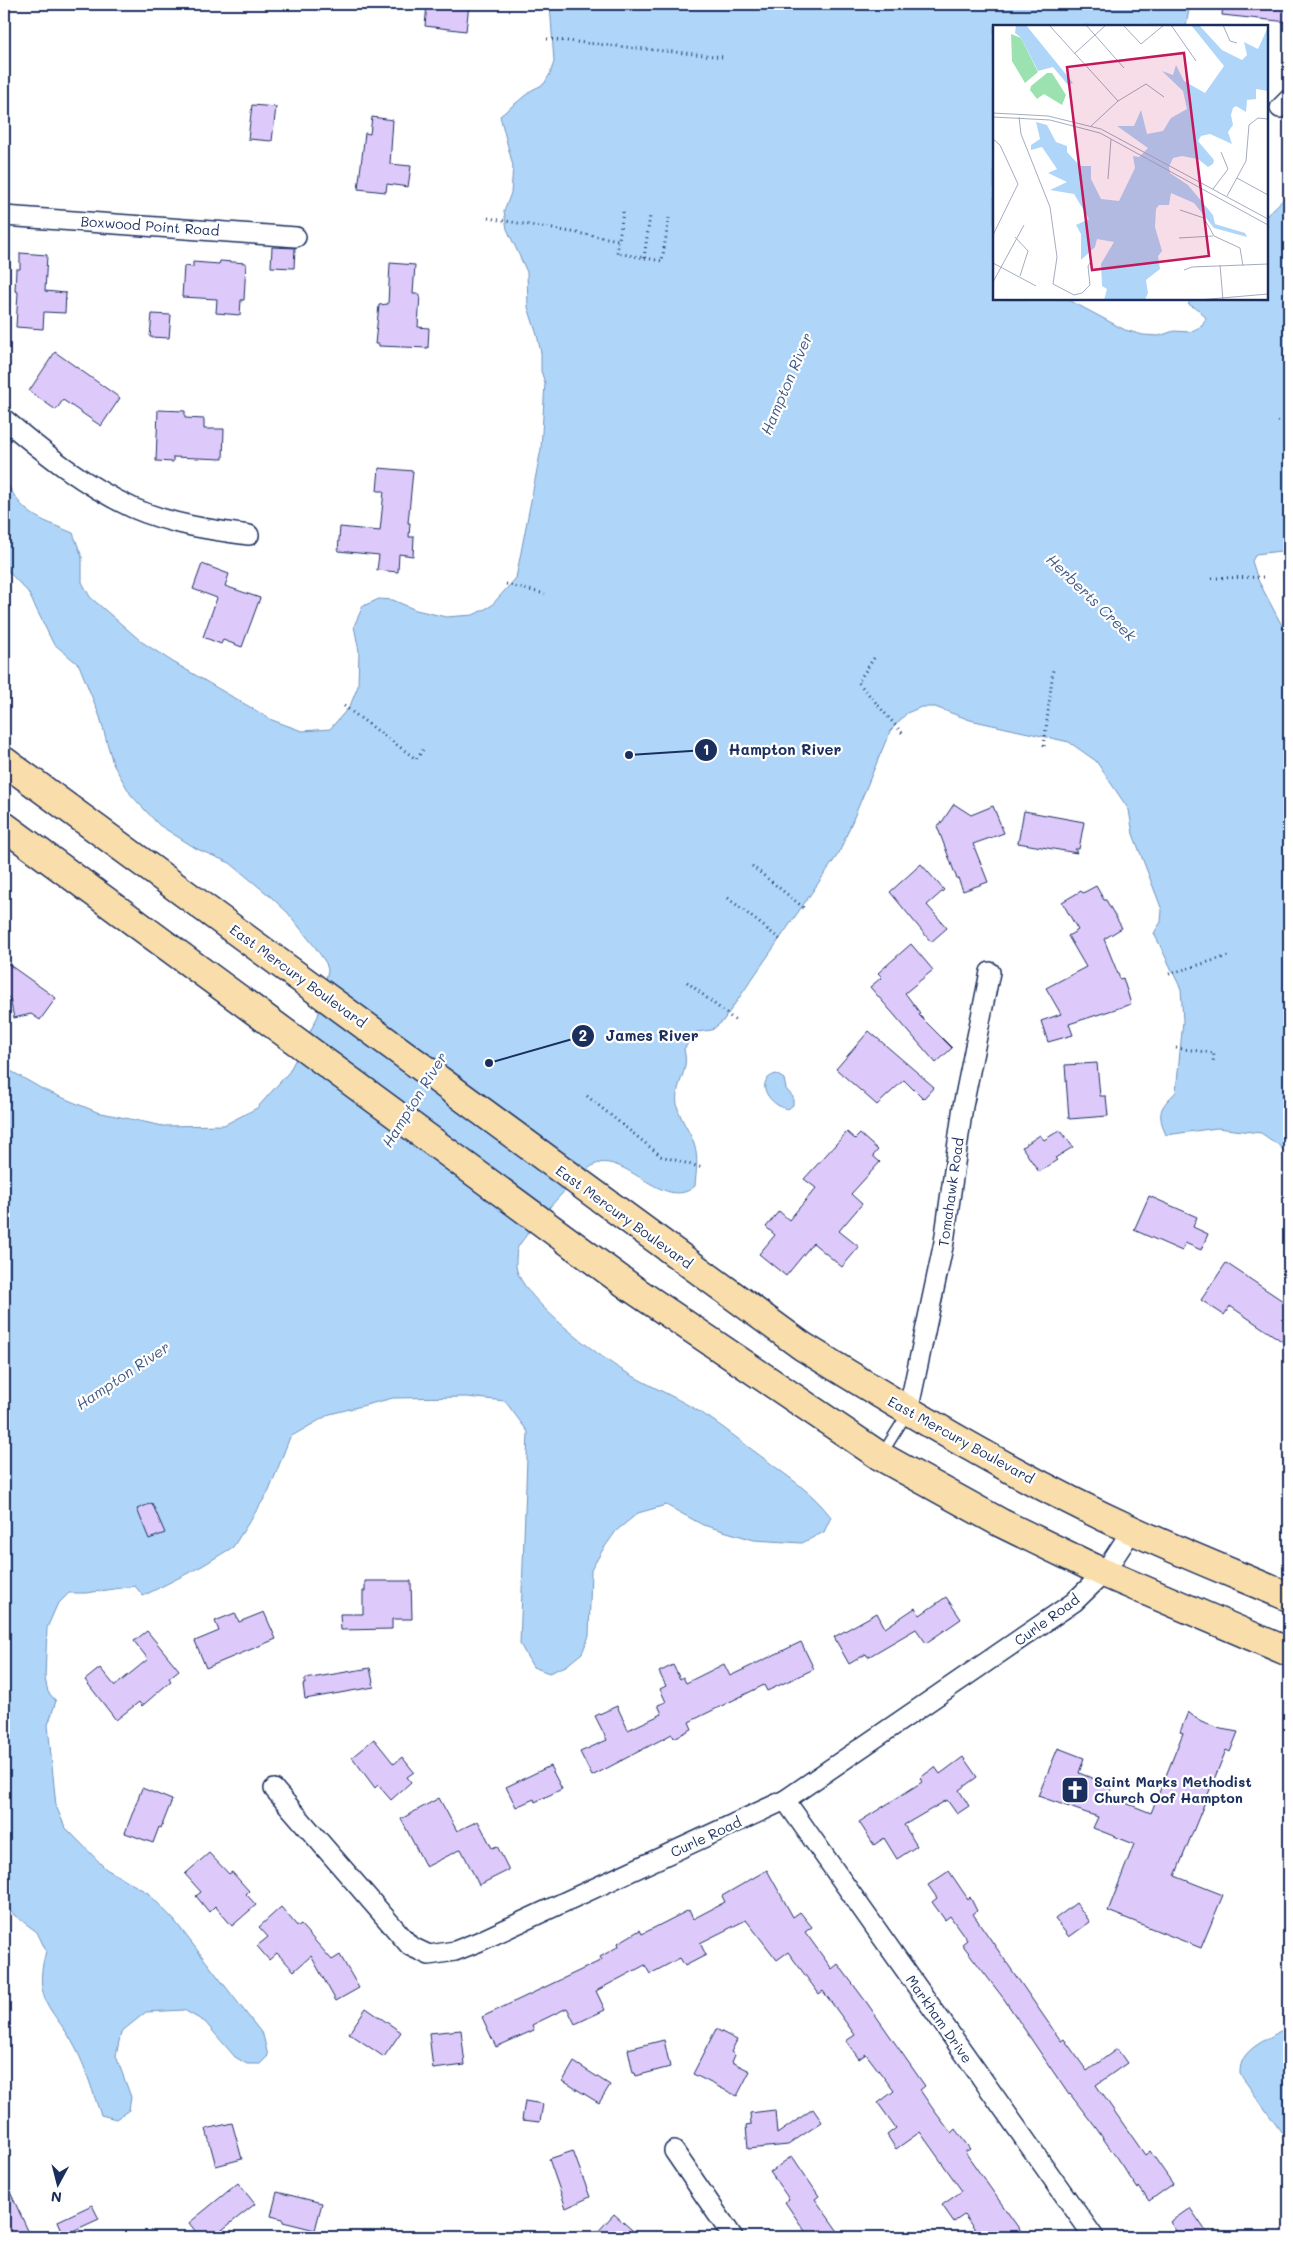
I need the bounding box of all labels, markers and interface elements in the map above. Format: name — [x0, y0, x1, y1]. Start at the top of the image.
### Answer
inset map — [993, 25, 1268, 300]
street label: Boxwood Point Road — [80, 211, 220, 240]
water label: Hampton River — [756, 329, 817, 438]
water label: Herberts Creek — [1043, 549, 1142, 646]
callout: Hampton River — [694, 735, 851, 765]
text: 1 — [703, 739, 709, 759]
text: Hampton River — [729, 739, 842, 759]
street label: East Mercury Boulevard — [226, 920, 371, 1032]
callout: James River — [570, 1021, 709, 1051]
text: 2 — [579, 1025, 587, 1045]
text: James River — [605, 1025, 699, 1045]
water label: Hampton River — [377, 1048, 452, 1151]
street label: Tomahawk Road — [933, 1136, 968, 1248]
street label: East Mercury Boulevard — [552, 1161, 697, 1273]
water label: Hampton River — [72, 1336, 174, 1414]
street label: East Mercury Boulevard — [885, 1391, 1038, 1488]
street label: Curle Road — [1010, 1589, 1083, 1650]
place label: Saint Marks Methodist Church Oof Hampton — [1094, 1772, 1252, 1807]
church icon: Saint Marks Methodist Church Oof Hampton — [1060, 1775, 1090, 1805]
street label: Curle Road — [667, 1812, 744, 1861]
street label: Markham Drive — [902, 1971, 977, 2067]
north arrow — [32, 2158, 82, 2208]
text: N — [50, 2187, 63, 2207]

